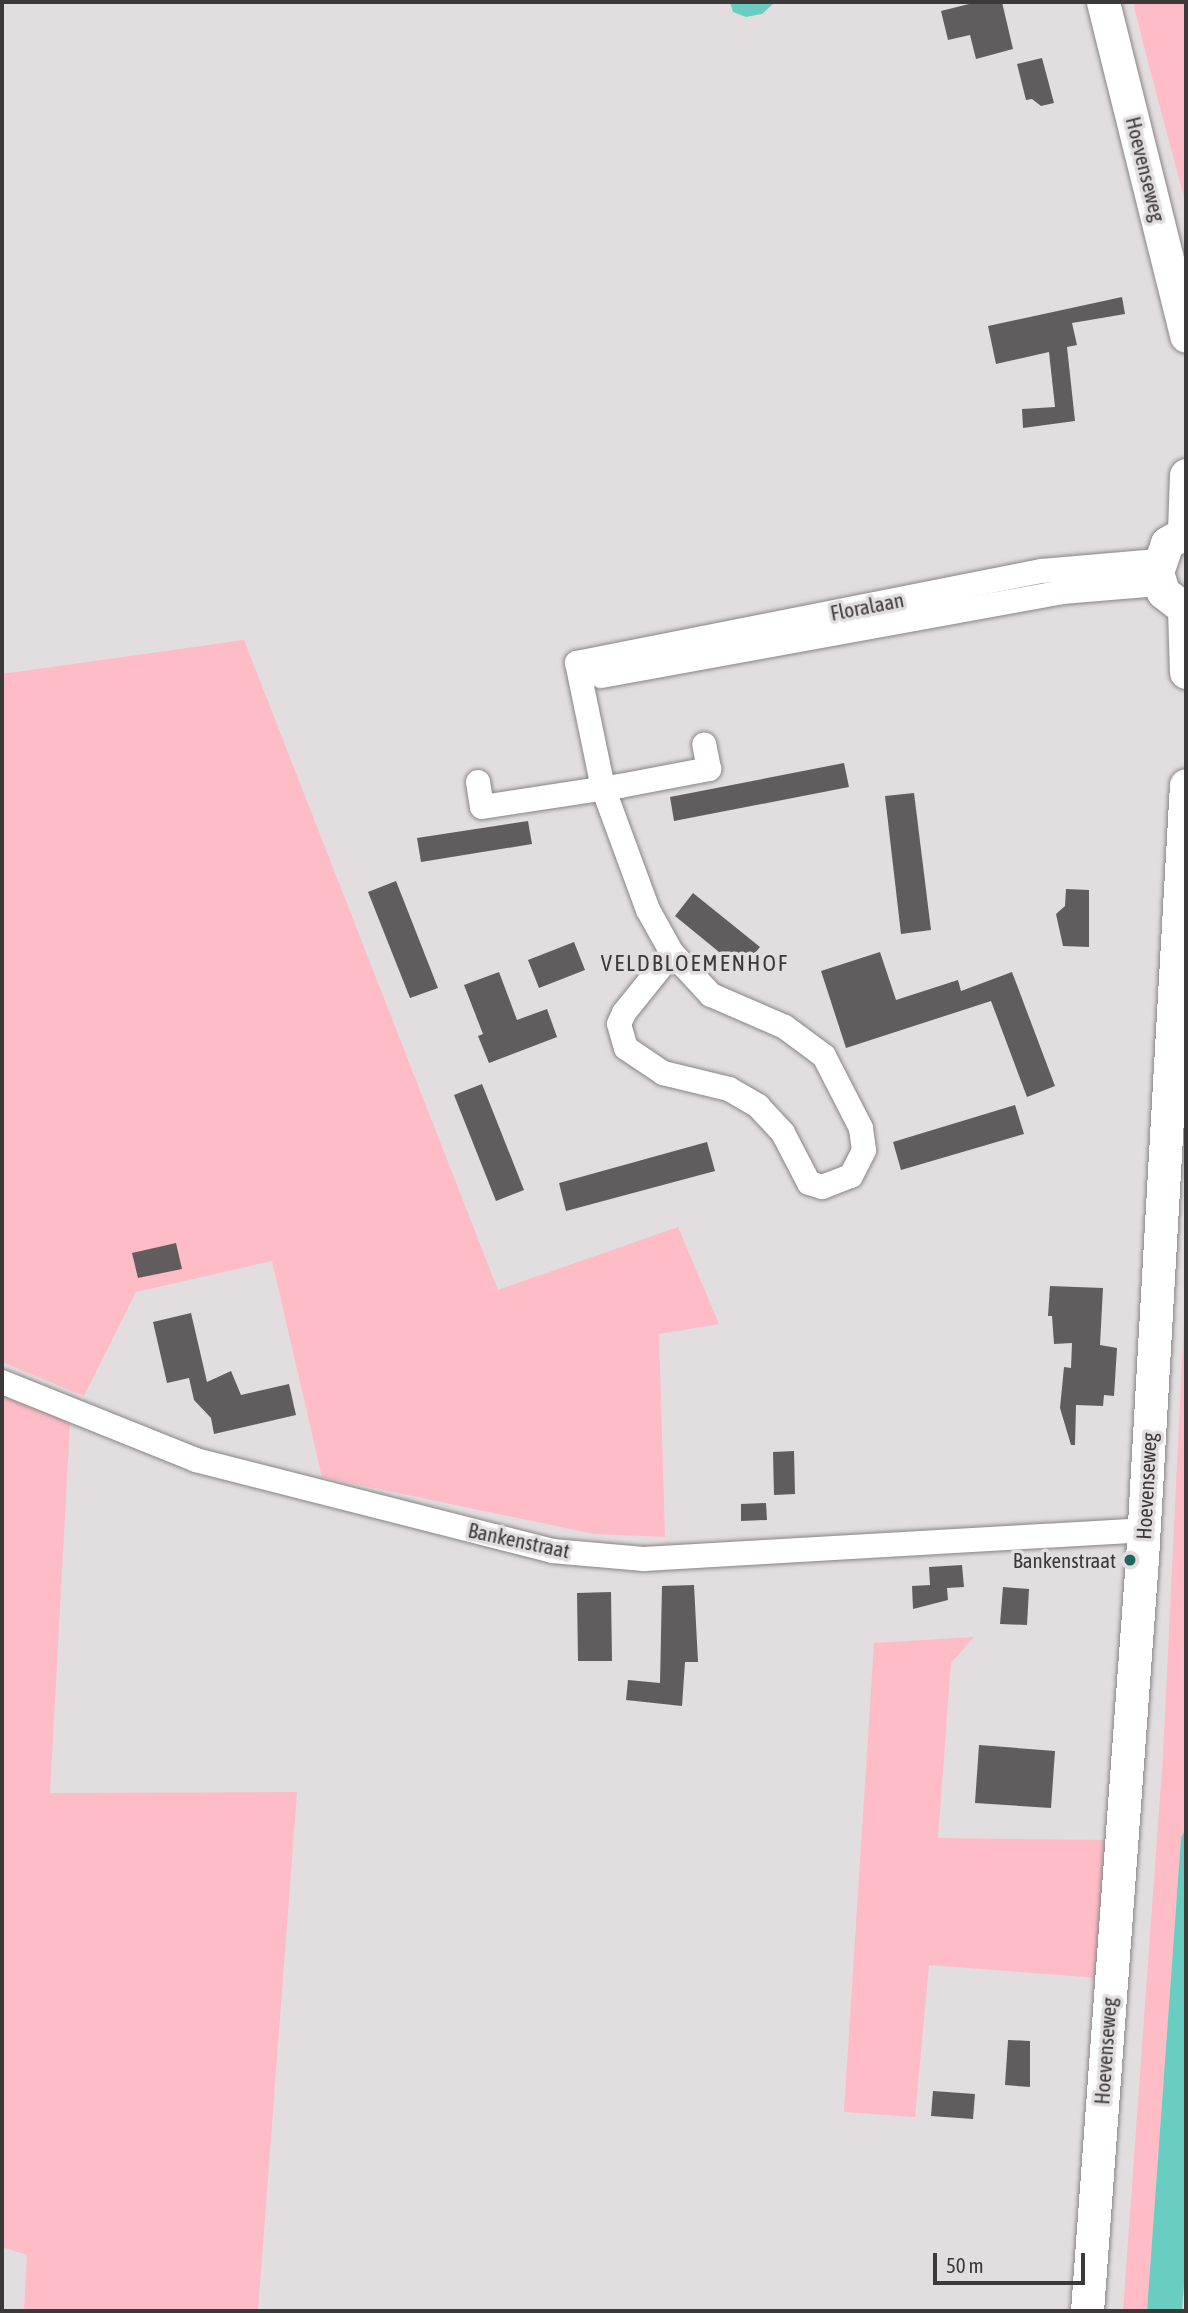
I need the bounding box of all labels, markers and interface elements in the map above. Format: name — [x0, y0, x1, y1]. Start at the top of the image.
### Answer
street label: Hoevenseweg — [1121, 114, 1171, 224]
street label: Floralaan — [828, 587, 906, 625]
district label: VELDBLOEMENHOF — [603, 949, 787, 977]
street label: Hoevenseweg — [1131, 1432, 1161, 1540]
street label: Bankenstraat — [466, 1517, 572, 1563]
place label: Bankenstraat — [1013, 1547, 1116, 1573]
marker: Bankenstraat — [1122, 1552, 1138, 1568]
street label: Hoevenseweg — [1089, 1997, 1121, 2105]
scale bar — [936, 2240, 1088, 2284]
text: 50 m — [946, 2253, 984, 2277]

